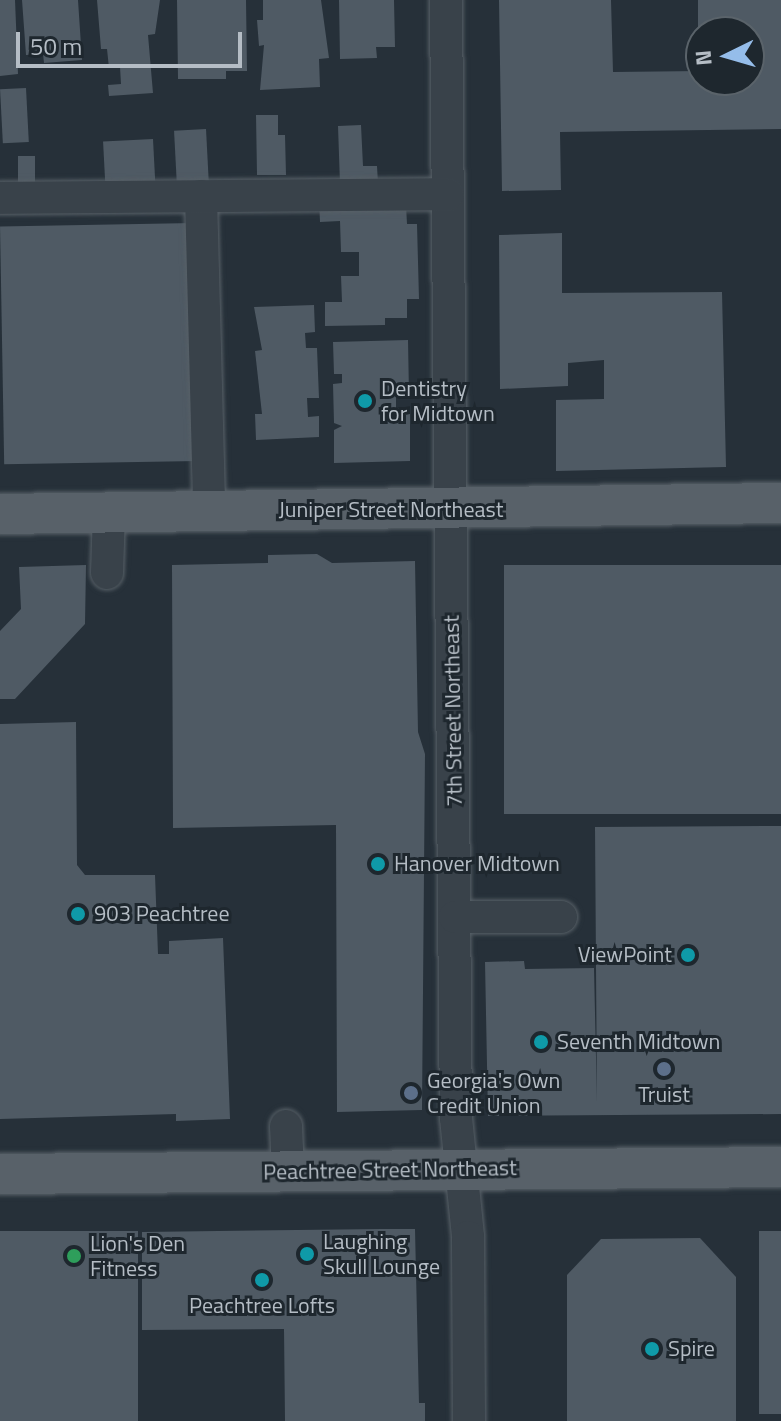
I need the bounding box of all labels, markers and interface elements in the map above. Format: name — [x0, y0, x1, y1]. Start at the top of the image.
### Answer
scale bar — [20, 16, 246, 66]
north arrow — [685, 16, 765, 96]
text: 50 m — [30, 28, 82, 64]
text: N — [685, 49, 721, 67]
place label: Dentistry for Midtown — [381, 375, 495, 426]
marker: Dentistry for Midtown — [356, 392, 374, 410]
street label: Juniper Street Northeast — [279, 497, 503, 523]
street label: 7th Street Northeast — [438, 615, 468, 807]
place label: Hanover Midtown — [394, 851, 560, 877]
marker: Hanover Midtown — [369, 855, 387, 873]
place label: 903 Peachtree — [94, 901, 230, 927]
marker: 903 Peachtree — [69, 905, 87, 923]
place label: ViewPoint — [578, 942, 672, 968]
marker: ViewPoint — [679, 946, 697, 964]
place label: Seventh Midtown — [557, 1029, 720, 1055]
marker: Seventh Midtown — [532, 1033, 550, 1051]
marker: Truist — [655, 1060, 673, 1078]
place label: Georgia's Own Credit Union — [427, 1067, 560, 1118]
place label: Truist — [638, 1082, 690, 1108]
marker: Georgia's Own Credit Union — [402, 1084, 420, 1102]
street label: Peachtree Street Northeast — [263, 1155, 517, 1185]
place label: Laughing Skull Lounge — [323, 1228, 440, 1280]
place label: Lion's Den Fitness — [90, 1230, 185, 1282]
marker: Laughing Skull Lounge — [298, 1245, 316, 1263]
marker: Lion's Den Fitness — [65, 1247, 83, 1265]
marker: Peachtree Lofts — [253, 1271, 271, 1289]
place label: Peachtree Lofts — [189, 1293, 335, 1319]
place label: Spire — [668, 1336, 715, 1362]
marker: Spire — [643, 1340, 661, 1358]

